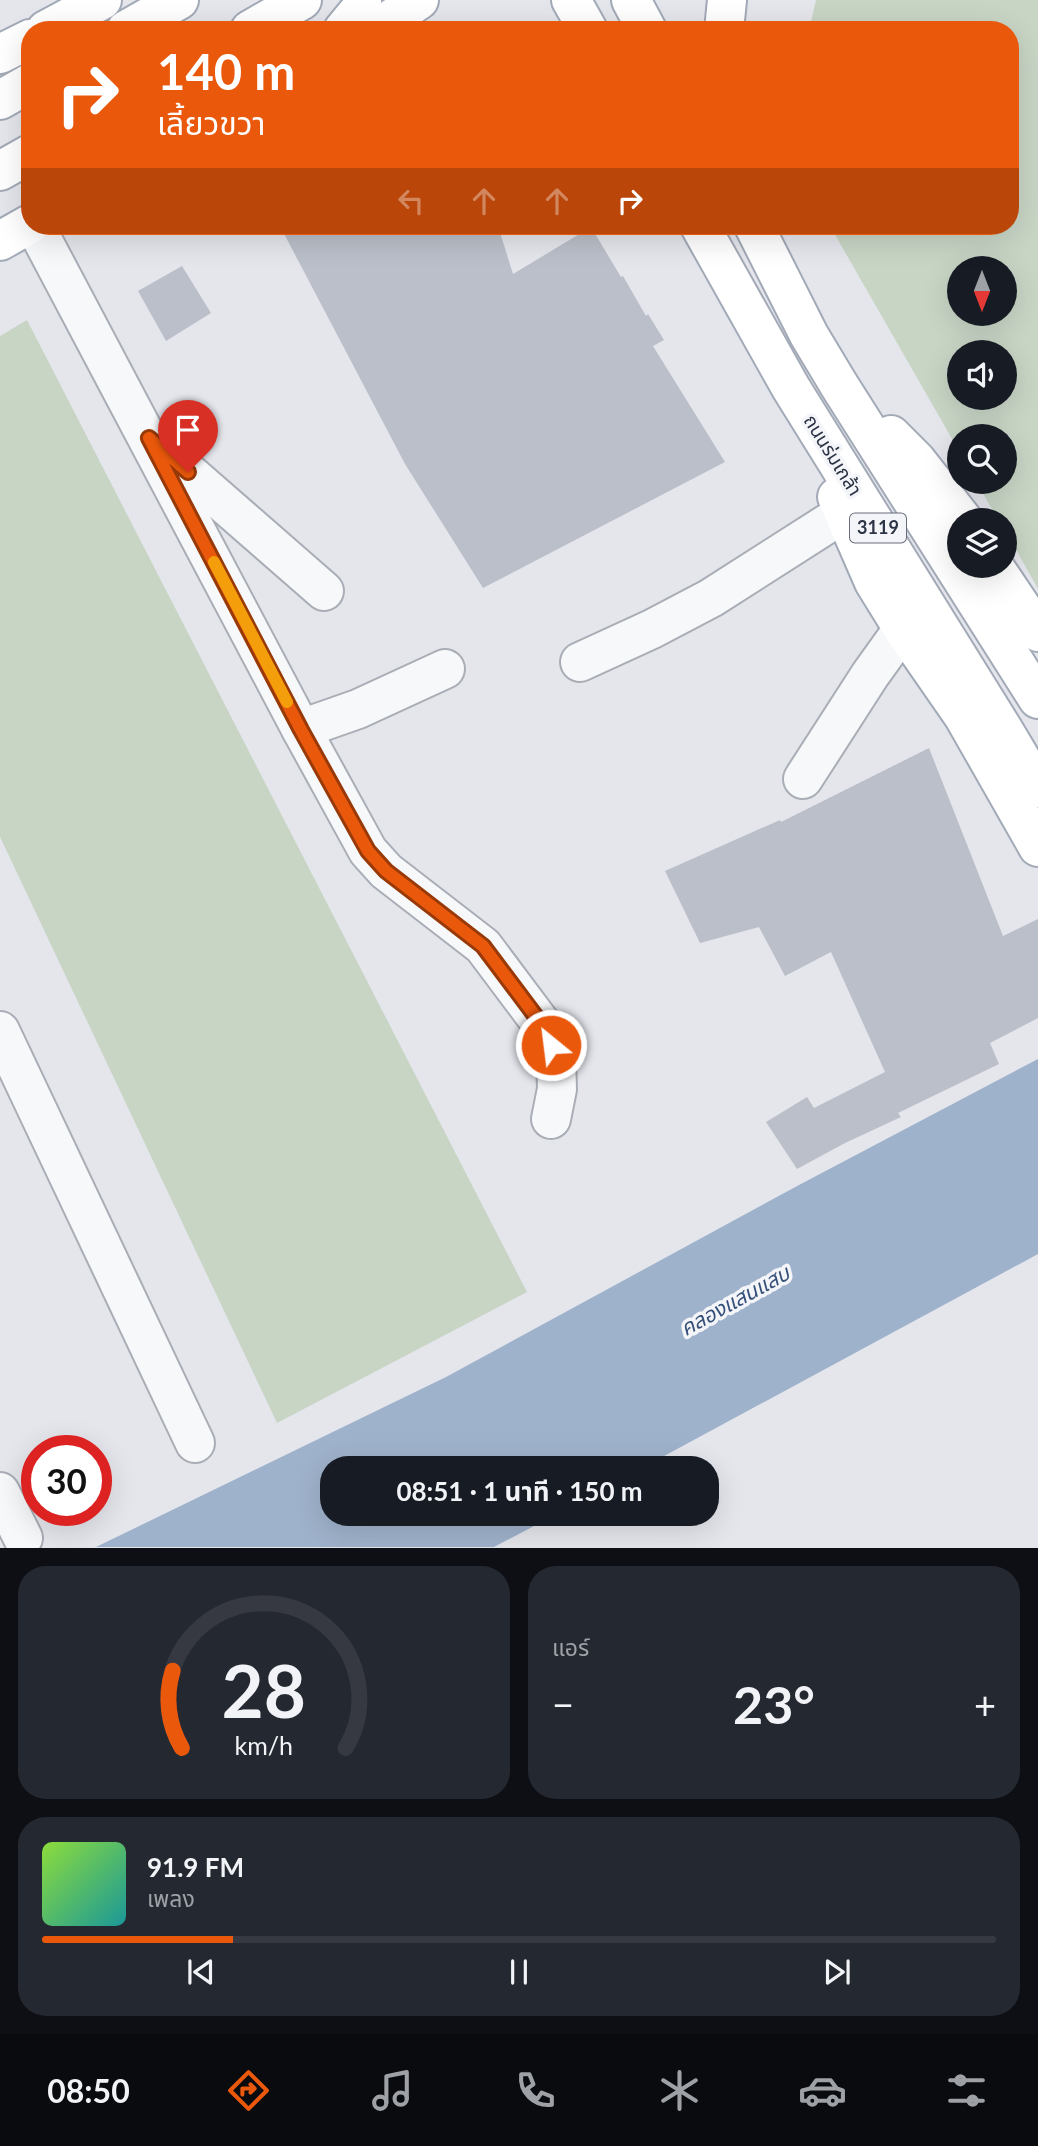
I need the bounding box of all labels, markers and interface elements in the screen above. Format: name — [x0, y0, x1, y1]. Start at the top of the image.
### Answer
text: 140 m — [157, 42, 295, 100]
icon: right — [42, 49, 133, 140]
text: เลี้ยวขวา — [157, 103, 265, 142]
icon: left — [392, 182, 430, 220]
icon: ahead — [465, 182, 503, 220]
icon: ahead — [538, 182, 576, 220]
icon: right — [611, 182, 649, 220]
north arrow — [947, 256, 1017, 326]
map controls — [947, 256, 1017, 578]
button: sound — [947, 340, 1017, 410]
pin — [158, 400, 218, 472]
street label: ถนนร่มเกล้า — [799, 410, 867, 500]
icon: arrive — [169, 411, 207, 449]
button: search — [947, 424, 1017, 494]
button: layers — [947, 508, 1017, 578]
road number: 3119 — [850, 514, 906, 542]
position arrow — [514, 1008, 588, 1082]
water label: คลองแสนแสบ — [675, 1259, 794, 1340]
speed limit sign: 30 — [21, 1435, 112, 1526]
text: 08:51 · 1 นาที · 150 m — [396, 1475, 643, 1507]
text: แอร์ — [552, 1633, 589, 1661]
text: 28 — [222, 1647, 306, 1735]
text: 23° — [733, 1673, 815, 1735]
text: − — [552, 1681, 574, 1727]
text: + — [974, 1681, 996, 1727]
text: km/h — [235, 1730, 293, 1760]
text: 91.9 FM — [147, 1851, 244, 1883]
text: เพลง — [147, 1884, 195, 1912]
icon: previous — [182, 1953, 220, 1991]
icon: pause — [500, 1953, 538, 1991]
icon: next — [818, 1953, 856, 1991]
icon: directions — [224, 2066, 273, 2115]
icon: music — [368, 2066, 417, 2115]
icon: phone — [511, 2066, 560, 2115]
icon: climate — [655, 2066, 704, 2115]
icon: car — [798, 2066, 847, 2115]
icon: filters — [942, 2066, 991, 2115]
text: 08:50 — [47, 2071, 130, 2110]

